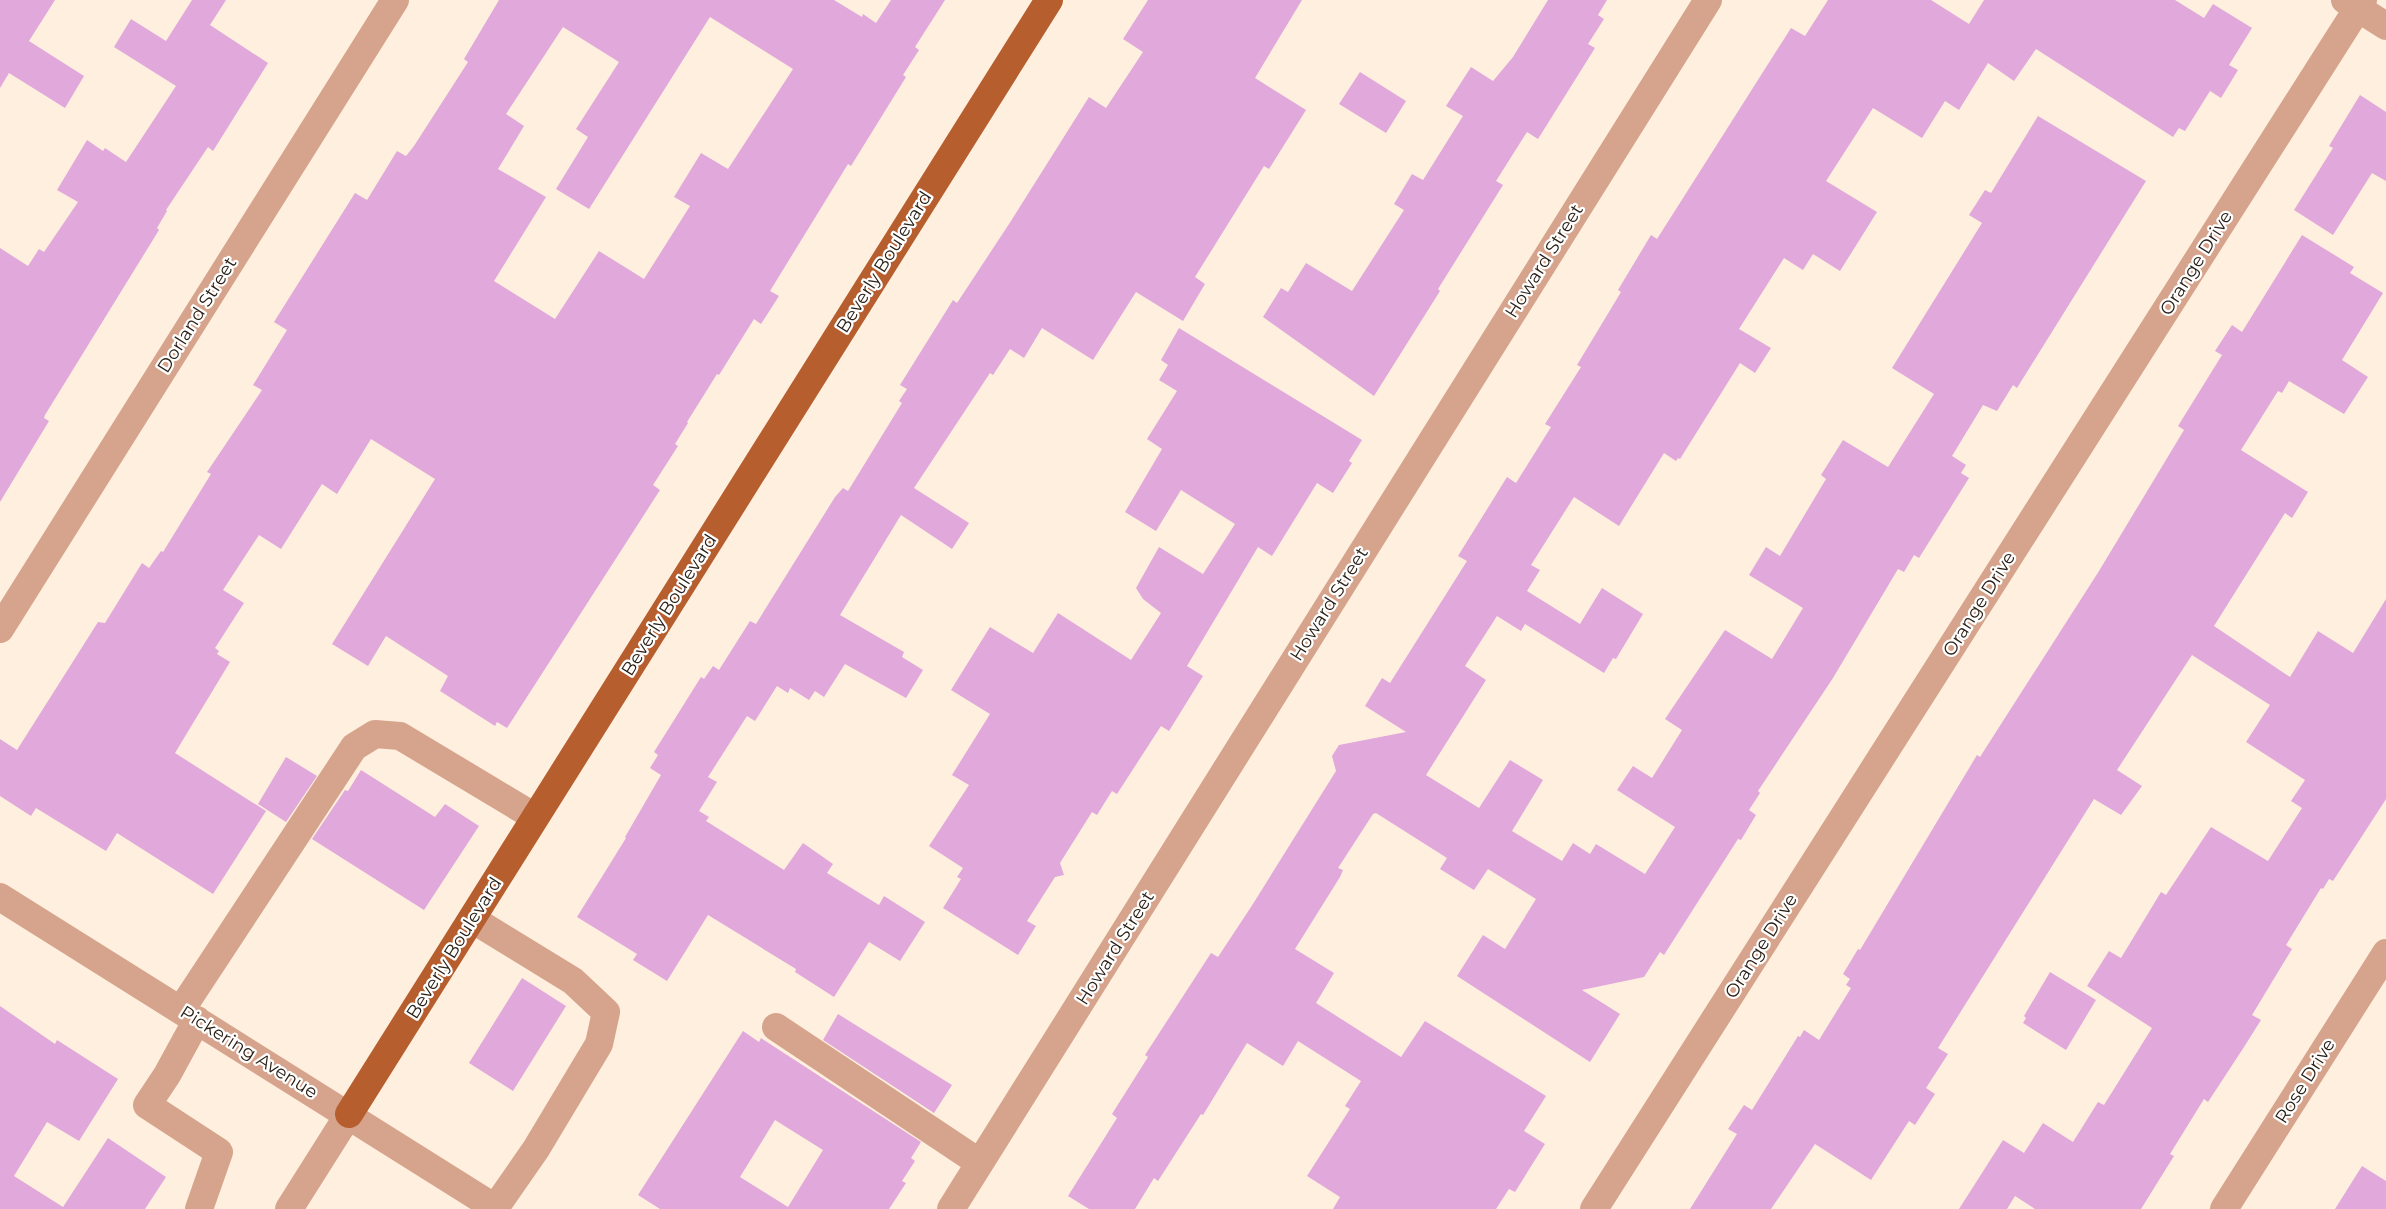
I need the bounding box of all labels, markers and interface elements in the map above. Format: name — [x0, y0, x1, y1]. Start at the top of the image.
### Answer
street label: Beverly Boulevard — [832, 187, 936, 337]
street label: Howard Street — [1500, 200, 1588, 322]
street label: Orange Drive — [2155, 206, 2237, 319]
street label: Dorland Street — [153, 253, 241, 377]
street label: Beverly Boulevard — [617, 530, 721, 680]
street label: Howard Street — [1285, 543, 1373, 665]
street label: Orange Drive — [1938, 547, 2020, 660]
street label: Beverly Boulevard — [402, 873, 506, 1023]
street label: Howard Street — [1071, 887, 1159, 1009]
street label: Orange Drive — [1720, 889, 1802, 1002]
street label: Pickering Avenue — [176, 1001, 322, 1103]
street label: Rose Drive — [2270, 1034, 2340, 1127]

